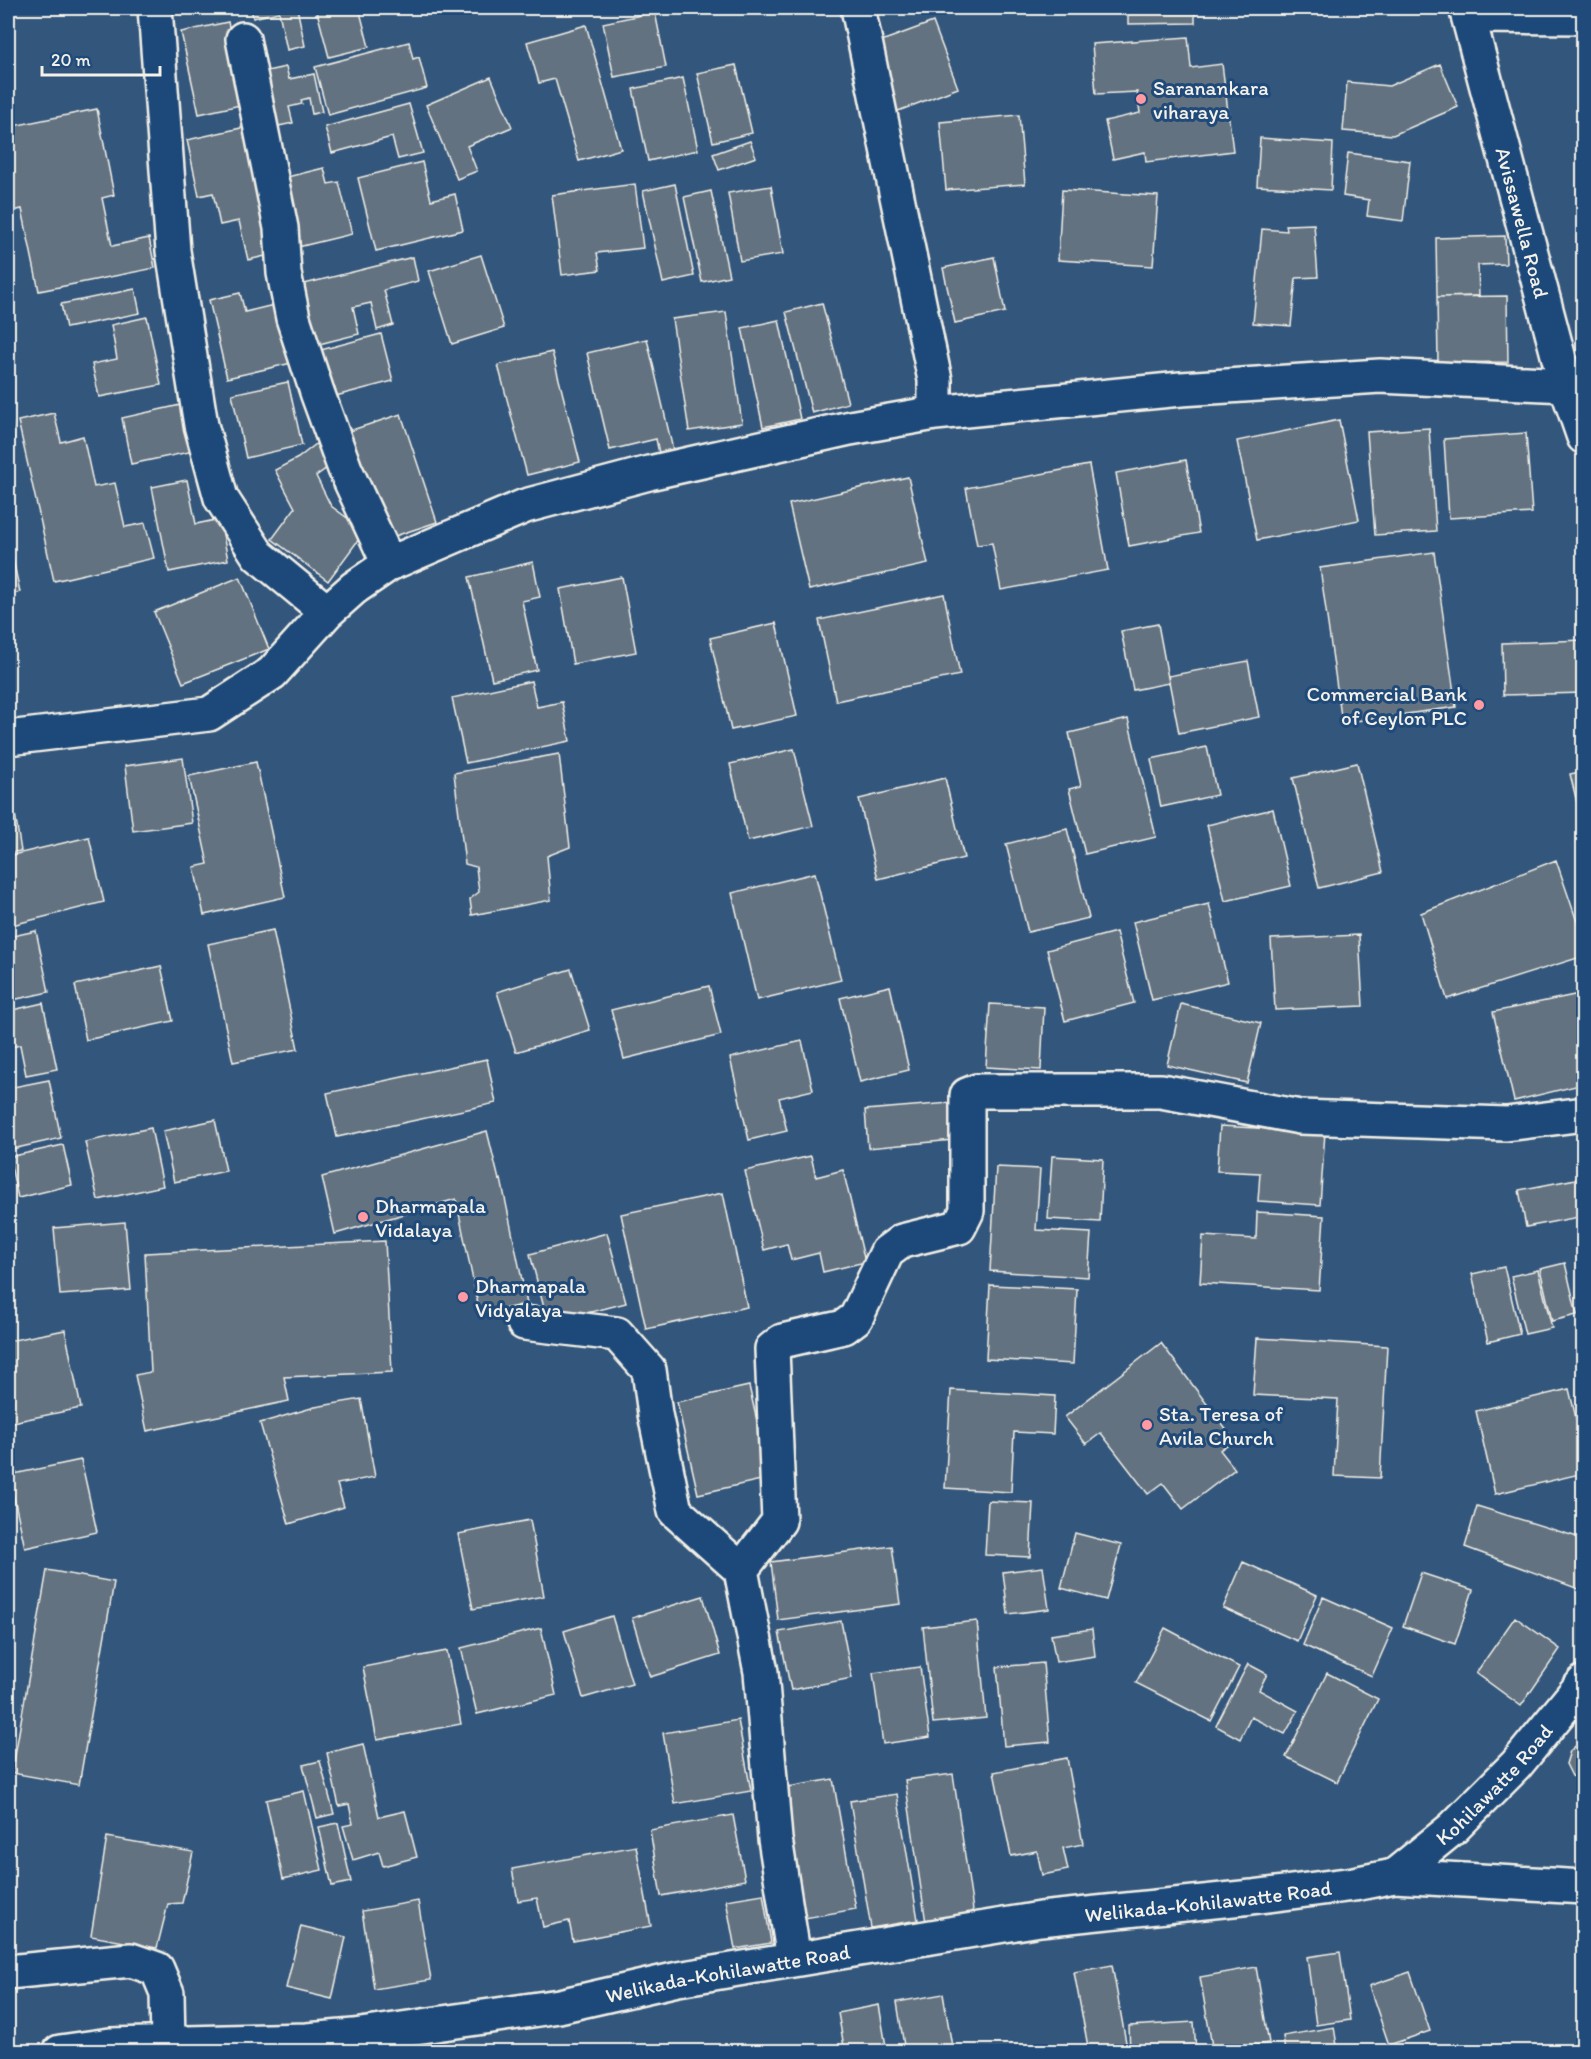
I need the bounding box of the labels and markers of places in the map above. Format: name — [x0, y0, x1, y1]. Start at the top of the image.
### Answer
place label: Saranankara viharaya — [1153, 75, 1268, 124]
marker: Saranankara viharaya — [1134, 92, 1148, 106]
place label: Commercial Bank of Ceylon PLC — [1306, 681, 1467, 730]
marker: Commercial Bank of Ceylon PLC — [1472, 698, 1486, 712]
place label: Dharmapala Vidalaya — [375, 1193, 486, 1242]
marker: Dharmapala Vidalaya — [356, 1210, 370, 1224]
place label: Dharmapala Vidyalaya — [475, 1273, 586, 1322]
marker: Dharmapala Vidyalaya — [456, 1290, 470, 1304]
place label: Sta. Teresa of Avila Church — [1159, 1401, 1283, 1450]
marker: Sta. Teresa of Avila Church — [1140, 1418, 1154, 1432]

